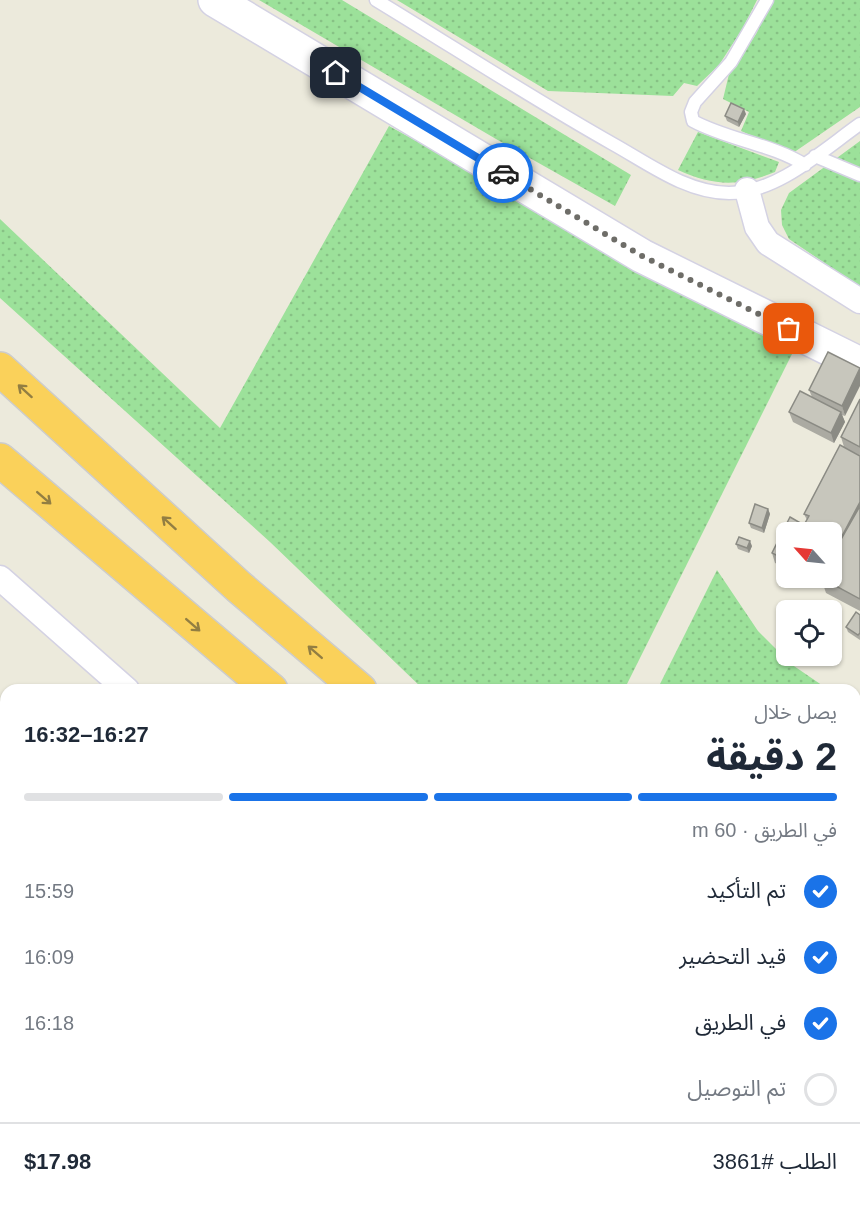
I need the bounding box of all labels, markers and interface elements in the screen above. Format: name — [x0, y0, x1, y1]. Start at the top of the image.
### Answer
pin — [310, 47, 361, 98]
icon: home — [319, 56, 352, 89]
courier — [473, 143, 533, 203]
icon: car — [487, 157, 520, 190]
pin — [763, 303, 814, 354]
icon: bag — [772, 312, 805, 345]
one-way arrow — [18, 384, 33, 398]
one-way arrow — [36, 491, 51, 505]
one-way arrow — [162, 516, 177, 530]
north arrow — [776, 522, 842, 588]
map controls — [776, 522, 842, 666]
button: locate — [776, 600, 842, 666]
one-way arrow — [185, 618, 200, 632]
one-way arrow — [308, 645, 323, 659]
text: يصل خلال — [754, 701, 837, 723]
text: 16:27–16:32 — [24, 722, 149, 747]
text: 2 دقيقة — [706, 735, 837, 778]
text: في الطريق · 60 m — [692, 819, 837, 841]
icon: check — [804, 875, 837, 908]
text: تم التأكيد — [706, 878, 786, 903]
text: 15:59 — [24, 880, 74, 902]
icon: check — [804, 941, 837, 974]
text: قيد التحضير — [679, 944, 786, 969]
text: 16:09 — [24, 946, 74, 968]
icon: check — [804, 1007, 837, 1040]
text: في الطريق — [695, 1010, 786, 1035]
text: 16:18 — [24, 1012, 74, 1034]
text: تم التوصيل — [687, 1076, 786, 1101]
text: $17.98 — [24, 1149, 91, 1174]
text: الطلب #3861 — [712, 1149, 837, 1174]

